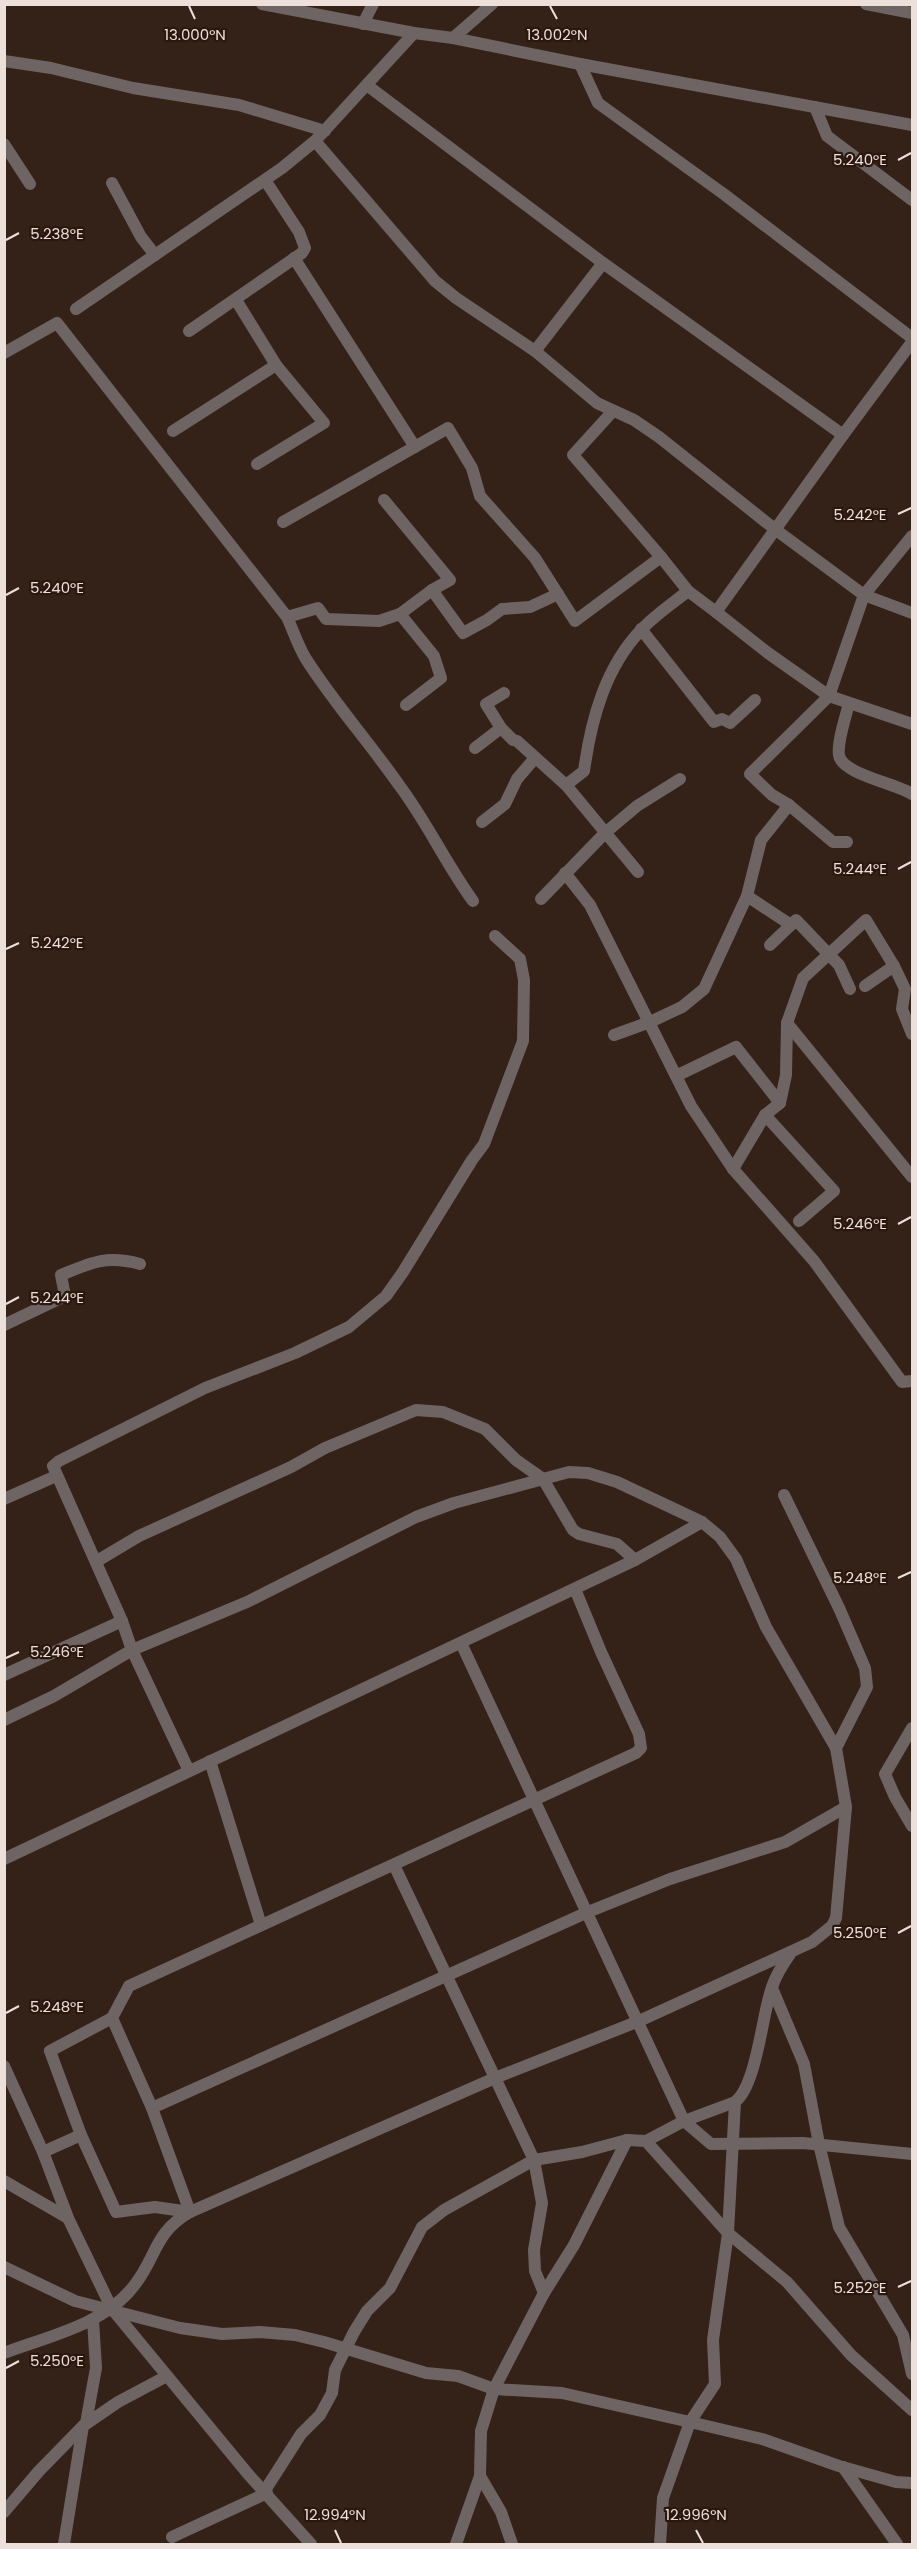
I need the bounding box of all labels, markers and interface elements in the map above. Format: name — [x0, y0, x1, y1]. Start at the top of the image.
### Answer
text: 13.000°N — [164, 24, 226, 45]
text: 13.002°N — [527, 24, 587, 45]
text: 5.240°E — [833, 149, 887, 170]
text: 5.238°E — [30, 223, 84, 244]
text: 5.242°E — [833, 504, 887, 525]
text: 5.240°E — [30, 577, 84, 598]
text: 5.244°E — [833, 858, 887, 879]
text: 5.242°E — [30, 932, 84, 953]
text: 5.246°E — [833, 1213, 887, 1234]
text: 5.244°E — [30, 1287, 84, 1308]
text: 5.248°E — [833, 1567, 887, 1588]
text: 5.246°E — [30, 1641, 84, 1662]
text: 5.250°E — [833, 1922, 887, 1943]
text: 5.248°E — [30, 1996, 84, 2017]
text: 5.252°E — [833, 2277, 887, 2298]
text: 5.250°E — [30, 2350, 84, 2371]
text: 12.994°N — [304, 2504, 366, 2525]
text: 12.996°N — [665, 2504, 727, 2525]

